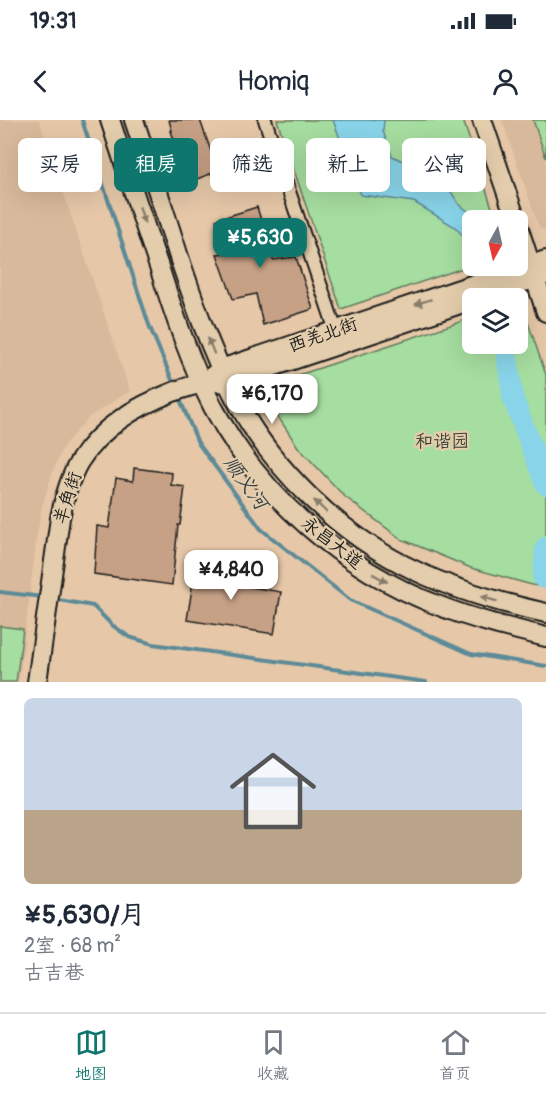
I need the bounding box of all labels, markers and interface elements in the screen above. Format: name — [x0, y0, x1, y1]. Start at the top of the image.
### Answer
text: 19:31 — [30, 7, 77, 35]
icon: back — [24, 65, 57, 98]
text: Homiq — [237, 65, 309, 98]
icon: person — [489, 65, 522, 98]
chip: 买房 — [18, 138, 102, 192]
chip: 租房 — [114, 138, 198, 192]
chip: 筛选 — [210, 138, 294, 192]
chip: 新上 — [306, 138, 390, 192]
chip: 公寓 — [402, 138, 486, 192]
one-way arrow — [137, 206, 147, 224]
north arrow — [462, 210, 528, 276]
map controls — [462, 210, 528, 354]
pin: ¥5,630 — [211, 218, 309, 269]
text: ¥5,630 — [227, 225, 293, 250]
button: layers — [462, 288, 528, 354]
one-way arrow — [414, 297, 432, 307]
street label: 西羌北街 — [285, 312, 361, 358]
one-way arrow — [206, 337, 216, 355]
pin: ¥6,170 — [223, 374, 321, 425]
text: ¥6,170 — [241, 381, 303, 406]
park label: 和谐园 — [415, 430, 469, 453]
water label: 顺义河 — [218, 451, 276, 517]
street label: 羊角街 — [49, 469, 87, 527]
one-way arrow — [314, 499, 328, 513]
street label: 永昌大道 — [297, 512, 367, 574]
pin: ¥4,840 — [182, 550, 280, 601]
text: ¥4,840 — [198, 557, 264, 582]
one-way arrow — [372, 573, 389, 583]
one-way arrow — [480, 594, 498, 603]
icon: home — [219, 737, 327, 845]
text: ¥5,630/月 — [24, 899, 145, 931]
text: 2室 · 68 m² — [24, 933, 121, 958]
text: 古吉巷 — [24, 960, 84, 985]
tab: 地图 — [75, 1026, 108, 1084]
tab: 收藏 — [257, 1026, 290, 1084]
tab: 首页 — [439, 1026, 472, 1084]

